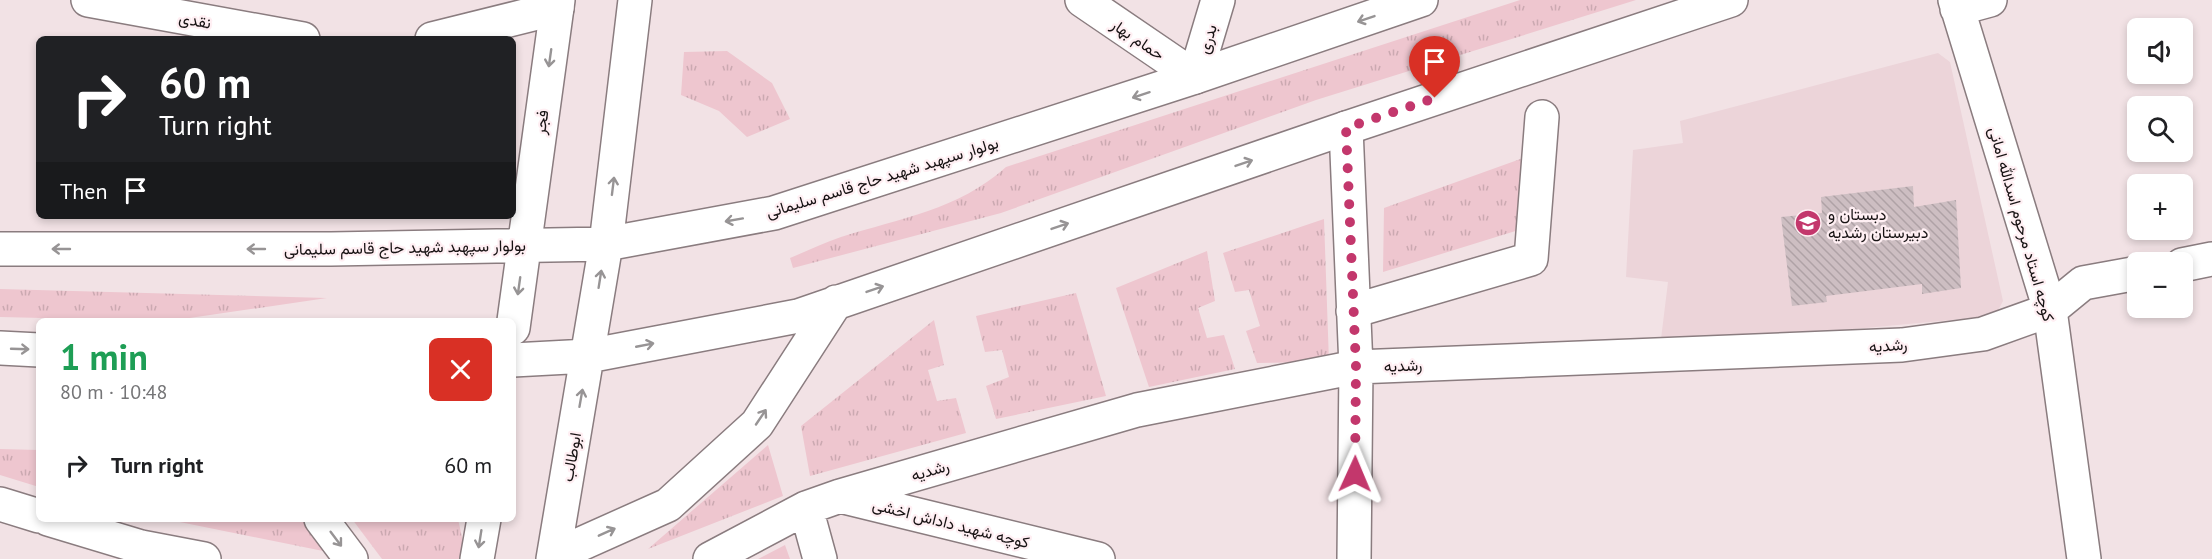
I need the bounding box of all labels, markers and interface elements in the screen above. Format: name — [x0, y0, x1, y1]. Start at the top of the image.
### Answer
street label: نقدی — [177, 7, 213, 34]
street label: حمام بهار — [1106, 13, 1169, 65]
one-way arrow — [1356, 14, 1375, 25]
map controls — [2127, 18, 2193, 318]
button: sound — [2127, 18, 2193, 84]
street label: بدری — [1193, 22, 1222, 57]
pin — [1409, 36, 1460, 98]
icon: arrive — [1418, 45, 1451, 78]
one-way arrow — [544, 48, 555, 67]
text: 60 m — [159, 55, 251, 110]
icon: right — [60, 60, 138, 138]
one-way arrow — [1132, 90, 1151, 101]
button: search — [2127, 96, 2193, 162]
text: Turn right — [159, 108, 272, 142]
street label: فجر — [529, 109, 554, 137]
street label: کوچه استاد مرحوم اسدالله امانی — [1983, 124, 2059, 324]
street label: بولوار سپهبد شهید حاج قاسم سلیمانی — [763, 132, 1001, 224]
one-way arrow — [1234, 156, 1253, 167]
icon: arrive — [119, 174, 152, 207]
button: + — [2127, 174, 2193, 240]
one-way arrow — [607, 176, 618, 196]
text: Then — [60, 177, 107, 205]
place label: دبستان و دبیرستان رشدیه — [1828, 204, 1928, 243]
school or university icon: دبستان و دبیرستان رشدیه — [1793, 208, 1823, 238]
one-way arrow — [725, 215, 745, 226]
one-way arrow — [1050, 219, 1069, 230]
street label: بولوار سپهبد شهید حاج قاسم سلیمانی — [284, 235, 526, 261]
one-way arrow — [51, 243, 71, 255]
one-way arrow — [246, 243, 266, 255]
button: − — [2127, 252, 2193, 318]
one-way arrow — [595, 270, 606, 289]
one-way arrow — [513, 276, 524, 296]
one-way arrow — [865, 283, 884, 294]
text: 1 min — [60, 333, 148, 380]
street label: رشدیه — [1868, 334, 1908, 357]
button: close — [429, 338, 492, 401]
one-way arrow — [635, 339, 655, 350]
one-way arrow — [9, 343, 29, 355]
street label: رشدیه — [1383, 354, 1423, 377]
text: 80 m · 10:48 — [60, 379, 167, 405]
one-way arrow — [576, 388, 587, 408]
one-way arrow — [755, 409, 767, 426]
street label: ابوطالب — [557, 431, 586, 483]
position arrow — [1323, 442, 1387, 506]
icon: right — [60, 449, 93, 482]
text: Turn right — [111, 451, 203, 479]
text: 60 m — [444, 451, 492, 479]
street label: رشدیه — [909, 455, 952, 486]
street label: کوچه شهید داداش اخشی — [870, 494, 1031, 554]
one-way arrow — [598, 526, 616, 538]
one-way arrow — [475, 529, 486, 548]
one-way arrow — [330, 531, 343, 547]

